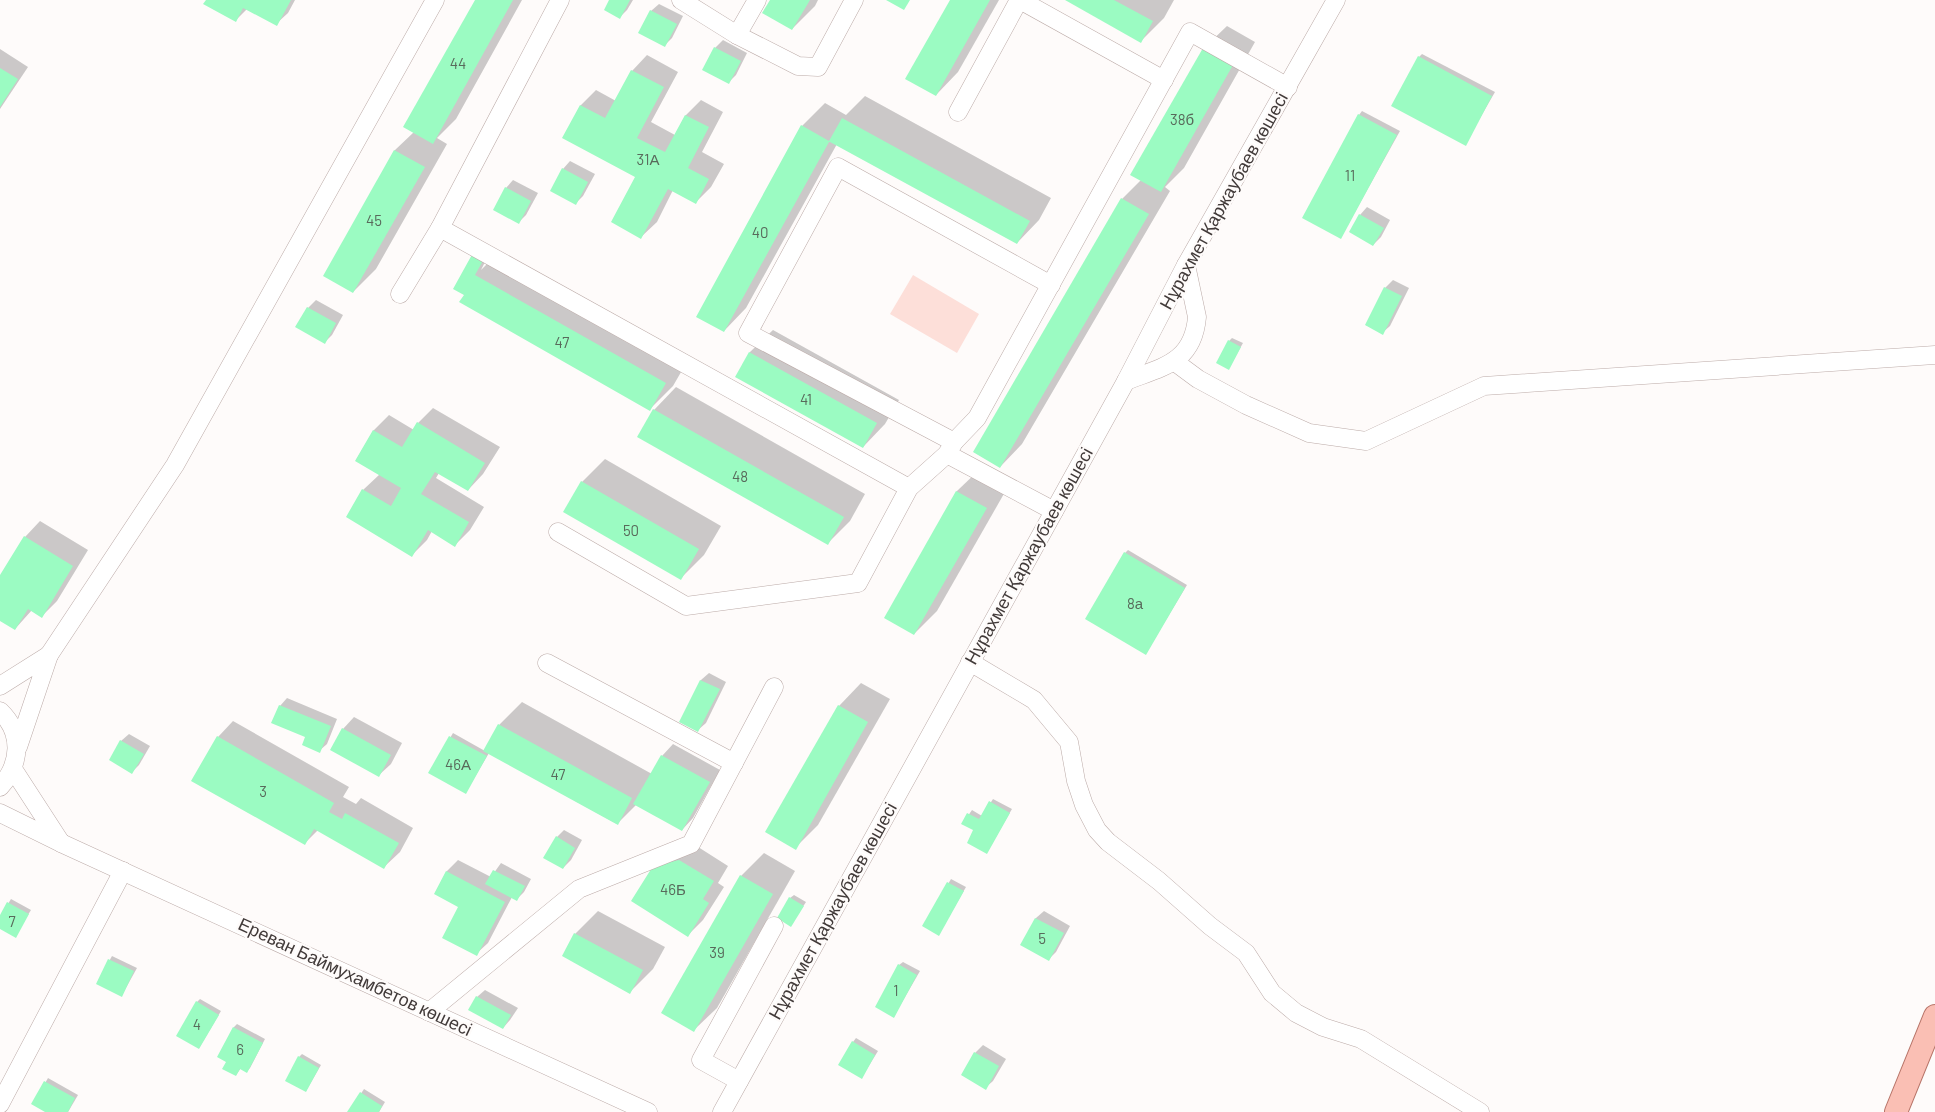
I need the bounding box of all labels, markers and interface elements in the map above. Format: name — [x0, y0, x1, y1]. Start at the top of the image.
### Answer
house number: 44 — [450, 54, 466, 72]
street label: Нұрахмет Қаржаубаев көшесі — [1154, 88, 1292, 313]
house number: 38б — [1170, 110, 1194, 128]
house number: 31А — [637, 150, 659, 168]
house number: 11 — [1345, 166, 1355, 184]
house number: 45 — [366, 211, 382, 229]
house number: 40 — [752, 223, 768, 241]
house number: 47 — [555, 333, 569, 351]
house number: 41 — [800, 390, 812, 408]
street label: Нұрахмет Қаржаубаев көшесі — [959, 443, 1097, 668]
house number: 48 — [732, 467, 748, 485]
house number: 50 — [623, 521, 639, 539]
house number: 8а — [1127, 594, 1144, 612]
house number: 46А — [445, 755, 471, 773]
house number: 47 — [551, 765, 565, 783]
house number: 3 — [259, 782, 267, 800]
street label: Нұрахмет Қаржаубаев көшесі — [763, 798, 901, 1023]
house number: 46Б — [660, 880, 686, 898]
house number: 7 — [8, 912, 16, 930]
street label: Ереван Баймухамбетов көшесі — [235, 912, 476, 1040]
house number: 5 — [1038, 929, 1046, 947]
house number: 39 — [709, 943, 725, 961]
house number: 1 — [893, 981, 899, 999]
house number: 4 — [193, 1015, 201, 1033]
house number: 6 — [236, 1040, 244, 1058]

